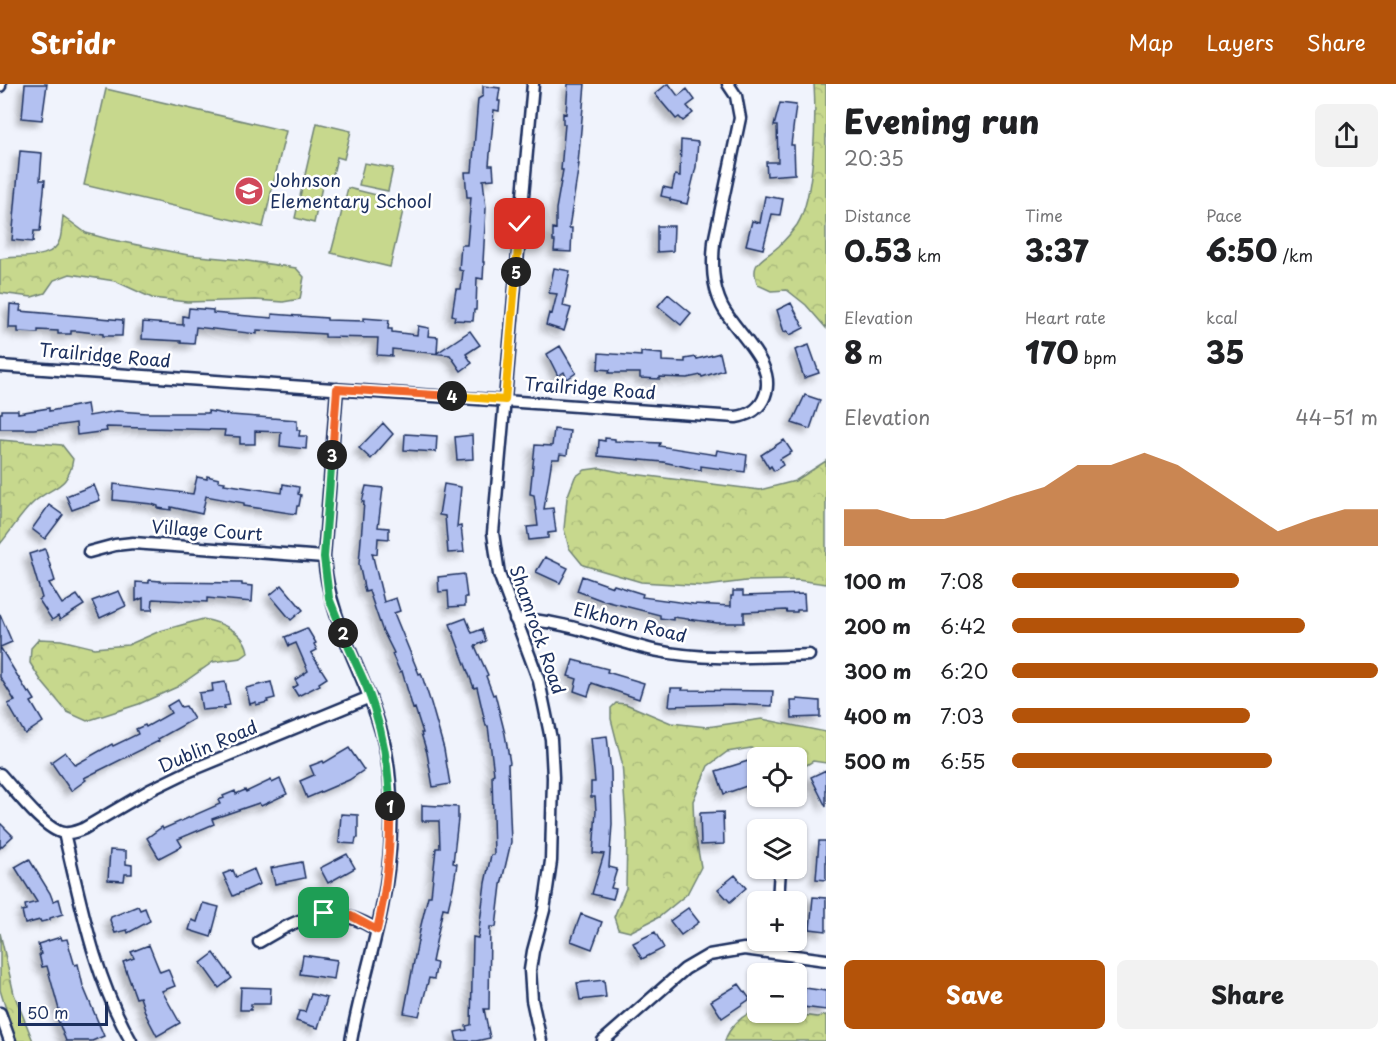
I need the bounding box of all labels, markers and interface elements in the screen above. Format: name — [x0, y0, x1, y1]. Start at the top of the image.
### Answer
text: Stridr — [30, 21, 115, 64]
text: Map — [1129, 26, 1173, 58]
text: Layers — [1206, 26, 1274, 58]
text: Share — [1307, 26, 1366, 58]
text: Evening run — [844, 95, 1039, 145]
button: share — [1315, 104, 1378, 167]
text: 20:35 — [844, 143, 904, 173]
place label: Johnson Elementary School — [270, 166, 432, 214]
school or university icon: Johnson Elementary School — [233, 175, 265, 207]
pin — [494, 198, 545, 249]
text: Distance — [844, 203, 911, 227]
text: Time — [1025, 203, 1063, 227]
text: Pace — [1206, 203, 1242, 227]
icon: check — [503, 207, 536, 240]
text: 0.53 — [844, 227, 912, 272]
text: 3:37 — [1025, 227, 1088, 272]
text: 6:50 — [1206, 227, 1277, 272]
text: km — [912, 243, 941, 267]
text: /km — [1277, 243, 1313, 267]
pin: 5 — [501, 257, 531, 287]
text: 5 — [511, 260, 521, 284]
text: Elevation — [844, 305, 913, 329]
text: Heart rate — [1025, 305, 1106, 329]
text: kcal — [1206, 305, 1238, 329]
text: 8 — [844, 329, 863, 374]
text: 170 — [1025, 329, 1078, 374]
text: 35 — [1206, 329, 1245, 374]
street label: Trailridge Road — [38, 335, 172, 374]
text: m — [863, 345, 883, 369]
text: bpm — [1078, 345, 1117, 369]
street label: Trailridge Road — [523, 369, 657, 406]
pin: 4 — [437, 381, 467, 411]
text: 4 — [447, 384, 457, 408]
text: Elevation — [844, 402, 930, 432]
text: 44–51 m — [1295, 402, 1378, 432]
pin: 3 — [317, 440, 347, 470]
text: 3 — [327, 443, 337, 467]
street label: Village Court — [151, 512, 264, 547]
street label: Shamrock Road — [504, 561, 573, 698]
text: 100 m — [844, 566, 906, 596]
text: 7:08 — [940, 566, 984, 596]
street label: Elkhorn Road — [571, 594, 690, 649]
text: 200 m — [844, 611, 911, 641]
text: 6:42 — [940, 611, 986, 641]
pin: 2 — [328, 618, 358, 648]
text: 2 — [337, 621, 349, 645]
text: 300 m — [844, 656, 912, 686]
text: 6:20 — [940, 656, 988, 686]
text: 400 m — [844, 701, 912, 731]
text: 7:03 — [940, 701, 984, 731]
street label: Dublin Road — [154, 713, 261, 779]
text: 500 m — [844, 746, 911, 776]
text: 6:55 — [940, 746, 985, 776]
map controls — [747, 747, 807, 1023]
button: locate — [747, 747, 807, 807]
pin: 1 — [375, 791, 405, 821]
text: 1 — [386, 794, 394, 818]
button: layers — [747, 819, 807, 879]
pin — [298, 887, 349, 938]
button: + — [747, 891, 807, 951]
icon: arrive — [307, 896, 340, 929]
button: Save — [844, 960, 1105, 1029]
button: Share — [1117, 960, 1378, 1029]
button: − — [747, 963, 807, 1023]
scale bar — [18, 999, 108, 1026]
text: 50 m — [27, 1000, 68, 1024]

